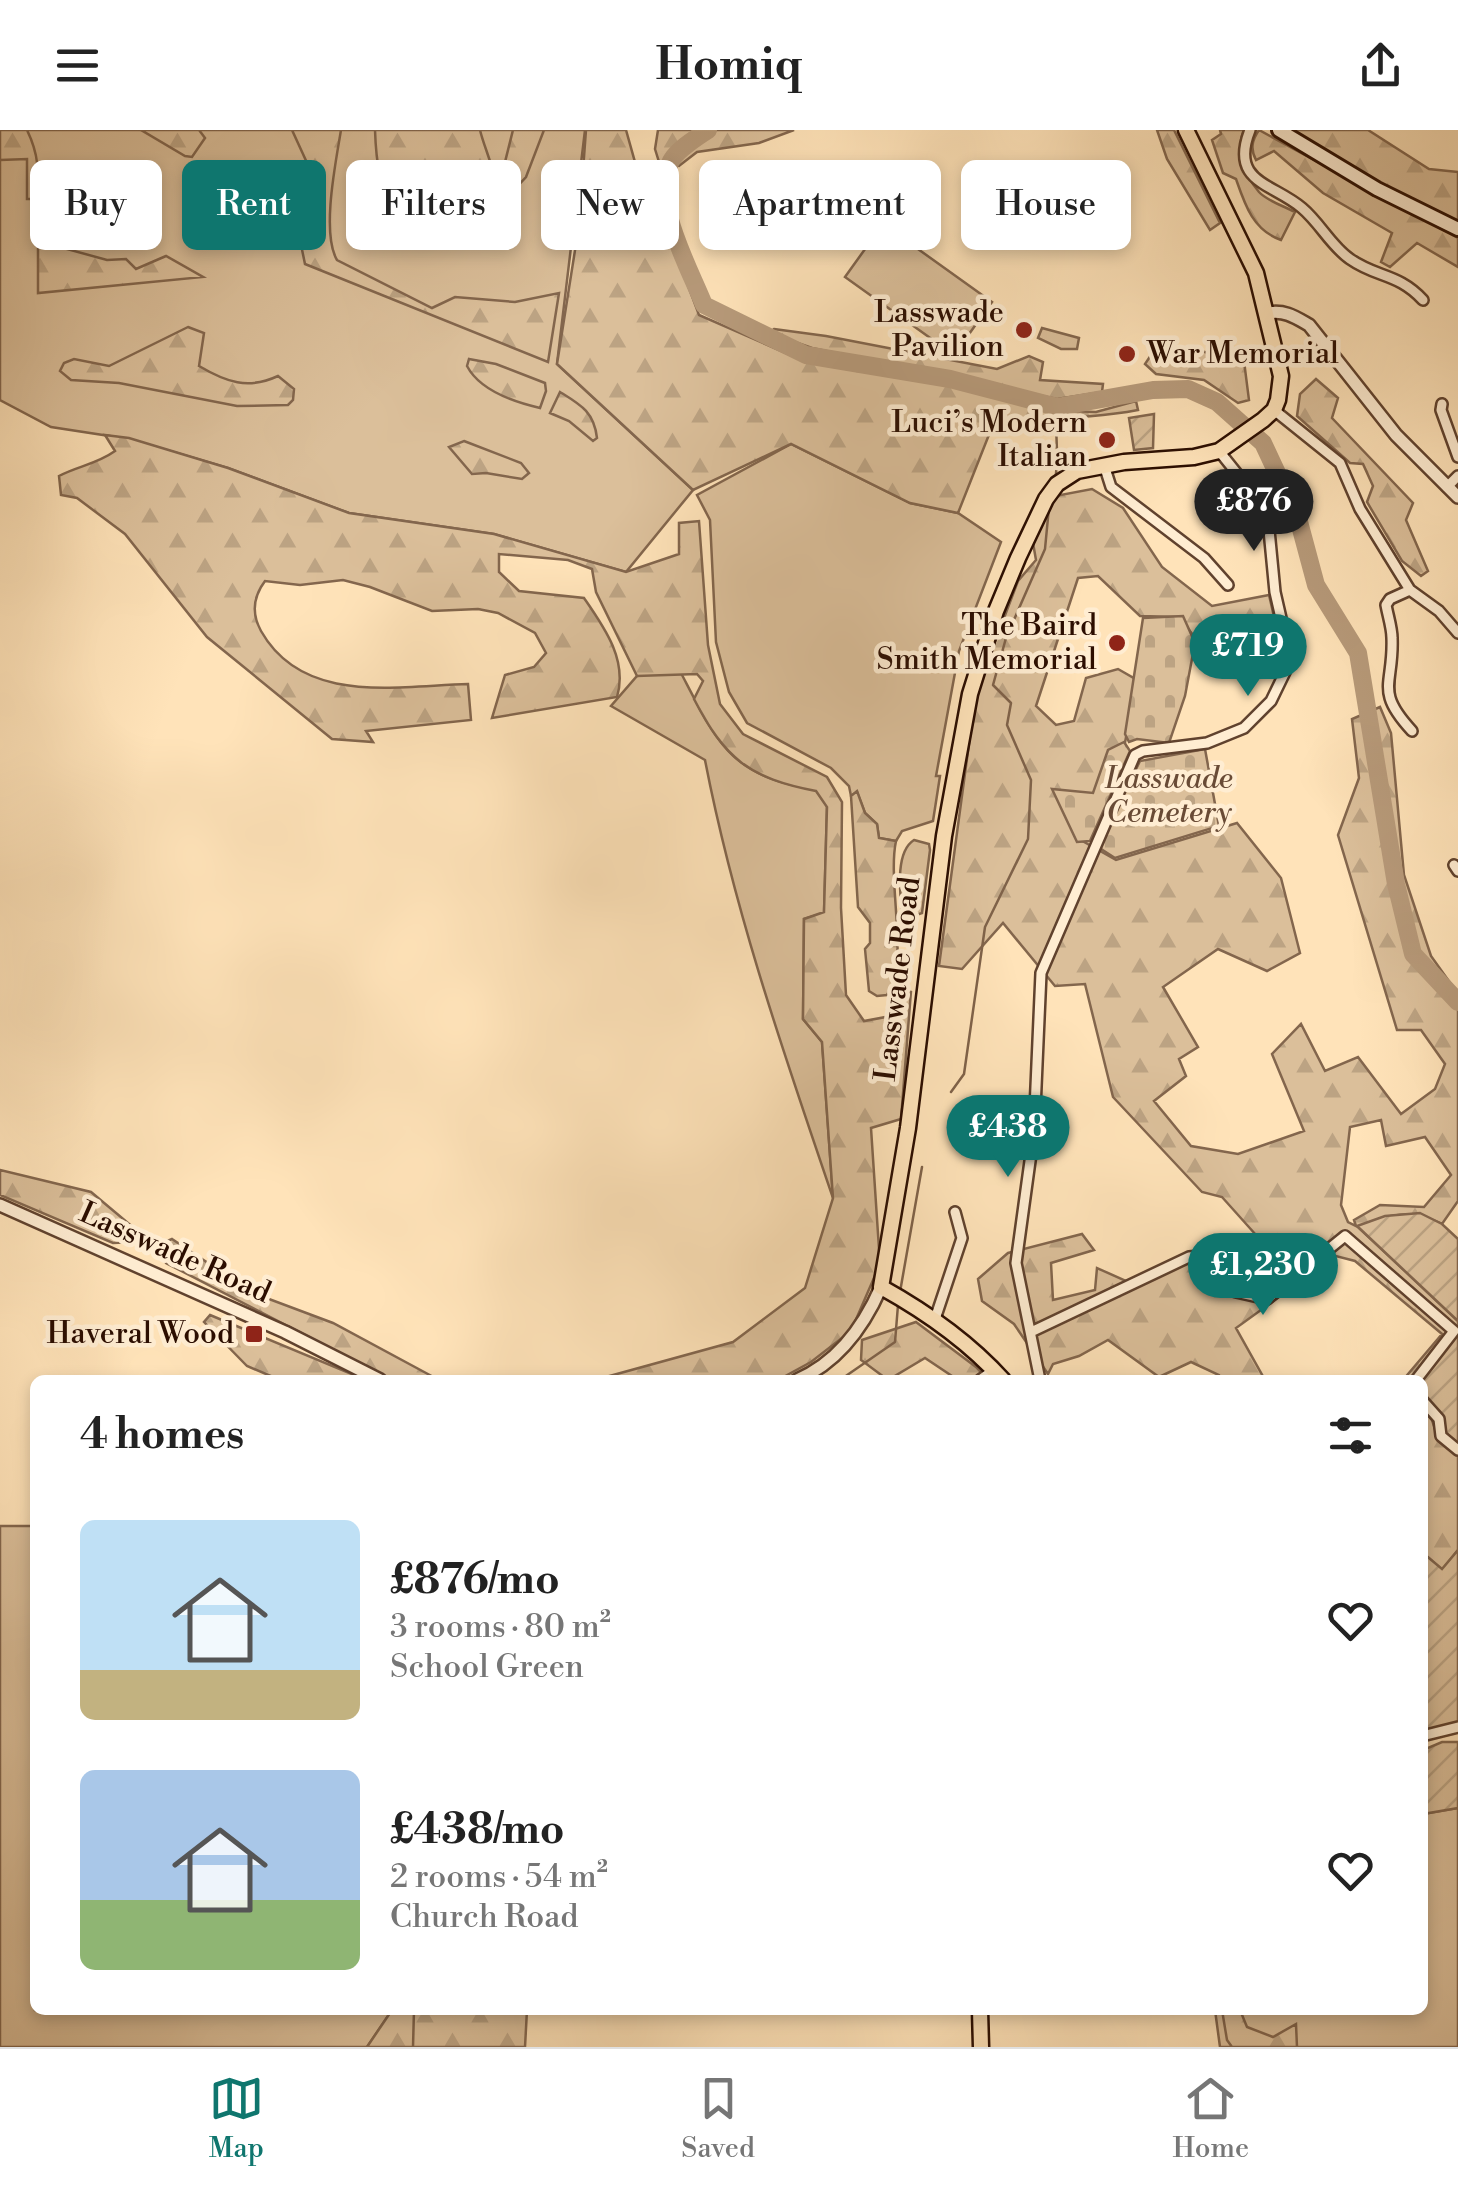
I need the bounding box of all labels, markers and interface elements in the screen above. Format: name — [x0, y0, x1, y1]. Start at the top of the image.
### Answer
text: Homiq — [656, 37, 802, 94]
icon: menu — [50, 38, 105, 93]
icon: share — [1353, 38, 1408, 93]
chip: Buy — [30, 160, 162, 250]
chip: Rent — [182, 160, 326, 250]
chip: Filters — [346, 160, 521, 250]
chip: New — [541, 160, 679, 250]
chip: Apartment — [699, 160, 941, 250]
chip: House — [961, 160, 1131, 250]
place label: Lasswade Pavilion — [874, 294, 1004, 366]
marker: Lasswade Pavilion — [1013, 319, 1035, 341]
place label: War Memorial — [1146, 335, 1339, 373]
marker: War Memorial — [1116, 343, 1138, 365]
place label: Luci’s Modern Italian — [891, 404, 1087, 476]
marker: Luci’s Modern Italian — [1096, 429, 1118, 451]
pin: £876 — [1195, 469, 1313, 554]
text: £876 — [1216, 481, 1292, 521]
place label: The Baird Smith Memorial — [877, 607, 1097, 679]
pin: £719 — [1189, 614, 1307, 699]
text: £719 — [1212, 626, 1284, 666]
marker: The Baird Smith Memorial — [1106, 632, 1128, 654]
park label: Lasswade Cemetery — [1104, 760, 1233, 832]
street label: Lasswade Road — [867, 875, 929, 1083]
pin: £438 — [949, 1095, 1067, 1180]
text: £438 — [969, 1107, 1047, 1147]
street label: Lasswade Road — [73, 1194, 277, 1312]
pin: £1,230 — [1182, 1233, 1344, 1318]
text: £1,230 — [1210, 1245, 1316, 1285]
place label: Haveral Wood — [46, 1315, 234, 1353]
marker: Haveral Wood — [243, 1323, 265, 1345]
icon: filters — [1323, 1408, 1378, 1463]
text: 4 homes — [80, 1409, 244, 1462]
text: £876/mo — [390, 1554, 560, 1607]
icon: home — [160, 1560, 280, 1680]
icon: heart — [1323, 1593, 1378, 1648]
text: 3 rooms · 80 m² — [390, 1607, 611, 1647]
text: School Green — [390, 1647, 584, 1687]
text: £438/mo — [390, 1804, 565, 1857]
icon: home — [160, 1810, 280, 1930]
icon: heart — [1323, 1843, 1378, 1898]
text: 2 rooms · 54 m² — [390, 1857, 608, 1897]
text: Church Road — [390, 1897, 579, 1937]
tab: Map — [209, 2071, 264, 2166]
tab: Saved — [681, 2071, 755, 2166]
tab: Home — [1172, 2071, 1249, 2166]

